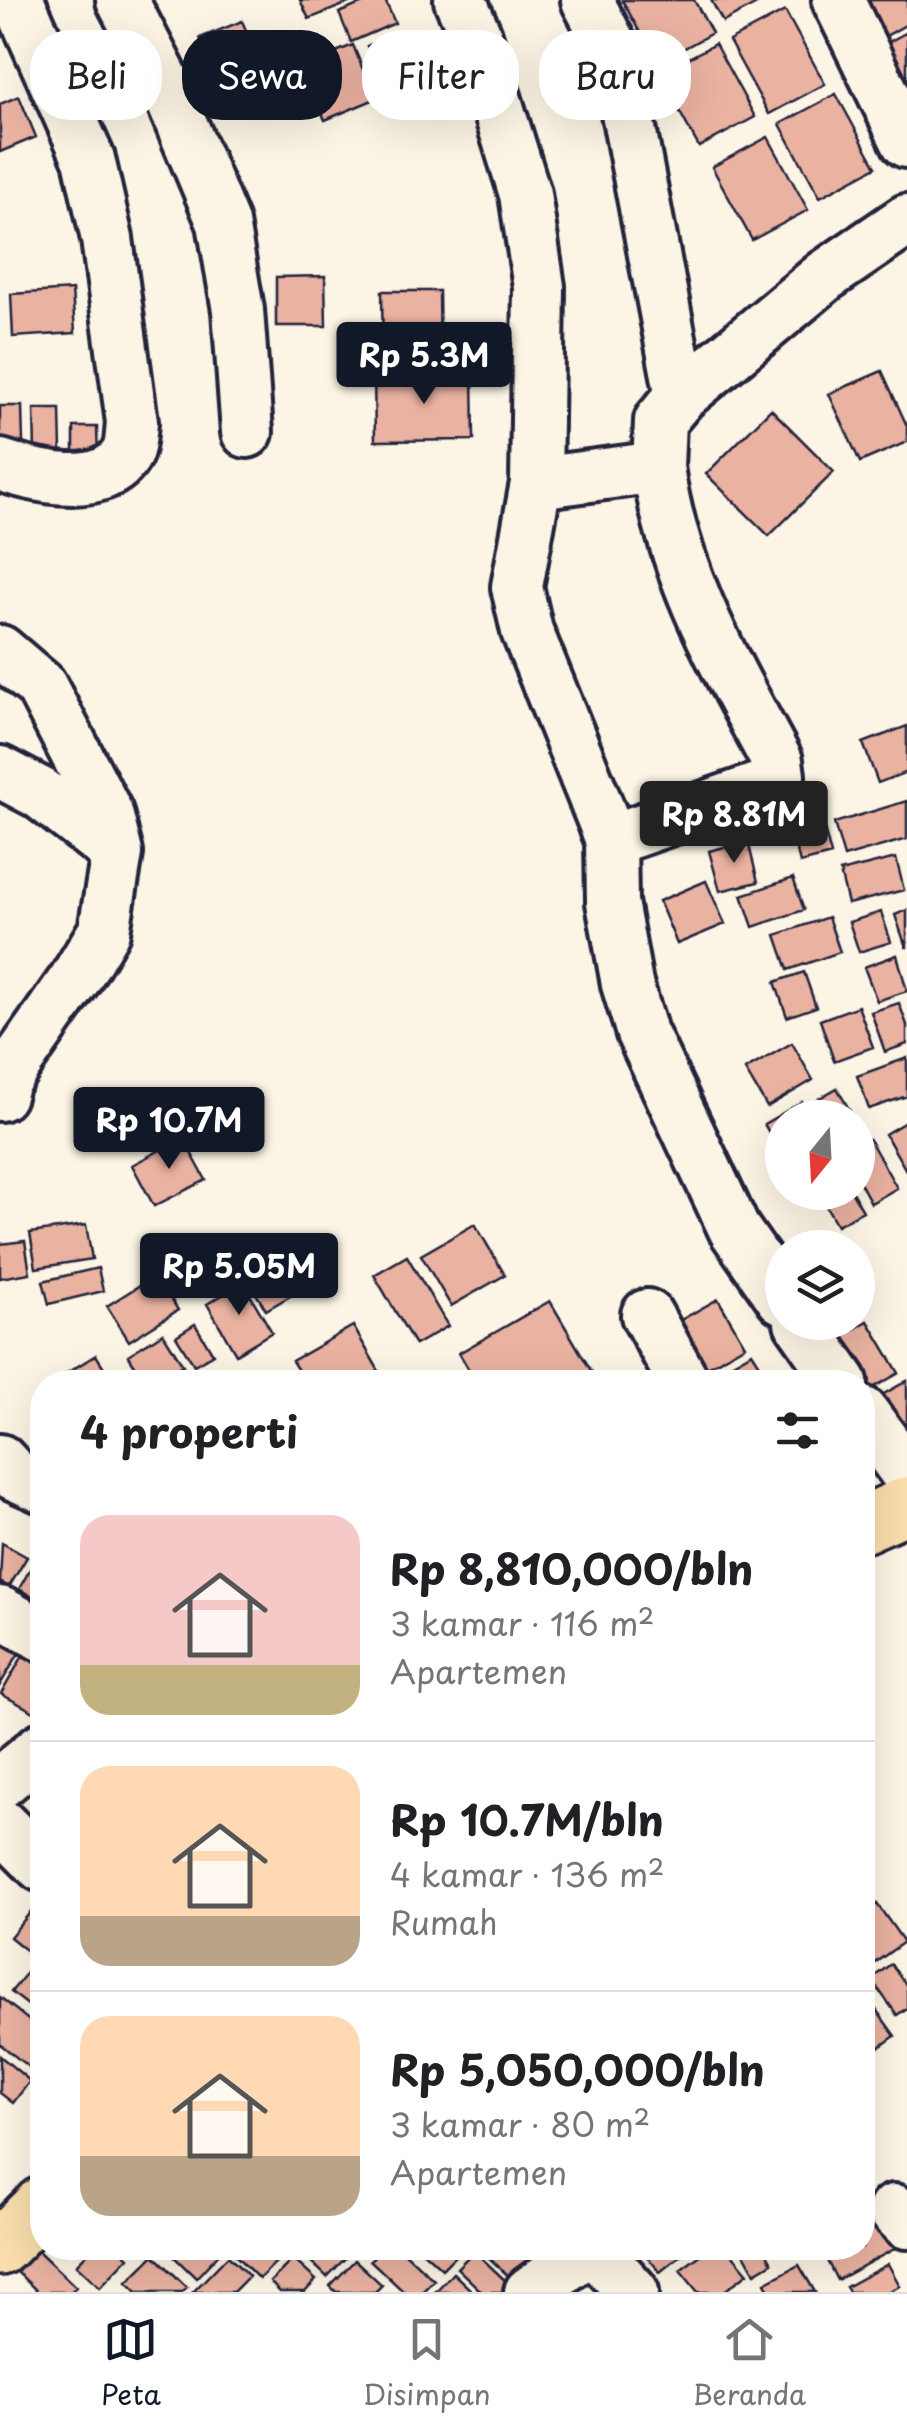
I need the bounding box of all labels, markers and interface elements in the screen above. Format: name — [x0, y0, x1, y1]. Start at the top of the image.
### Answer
chip: Beli — [30, 30, 162, 120]
chip: Sewa — [182, 30, 342, 120]
chip: Filter — [362, 30, 519, 120]
chip: Baru — [539, 30, 691, 120]
pin: Rp 5.3M — [332, 322, 516, 407]
text: Rp 5.3M — [359, 330, 489, 378]
pin: Rp 8.81M — [631, 781, 837, 866]
text: Rp 8.81M — [662, 789, 806, 837]
pin: Rp 10.7M — [66, 1087, 272, 1172]
text: Rp 10.7M — [95, 1095, 243, 1143]
north arrow — [765, 1100, 875, 1210]
map controls — [765, 1100, 875, 1340]
button: layers — [765, 1230, 875, 1340]
pin: Rp 5.05M — [136, 1233, 342, 1318]
text: Rp 5.05M — [162, 1241, 316, 1289]
text: 4 properti — [80, 1399, 298, 1462]
icon: filters — [770, 1403, 825, 1458]
text: Rp 8,810,000/bln — [390, 1536, 753, 1599]
icon: home — [160, 1555, 280, 1675]
text: 3 kamar · 116 m² — [390, 1599, 655, 1647]
text: Apartemen — [390, 1647, 567, 1695]
text: Rp 10.7M/bln — [390, 1787, 664, 1850]
icon: home — [160, 1806, 280, 1926]
text: 4 kamar · 136 m² — [390, 1850, 665, 1898]
text: Rumah — [390, 1898, 498, 1946]
text: Rp 5,050,000/bln — [390, 2037, 765, 2100]
icon: home — [160, 2056, 280, 2176]
text: 3 kamar · 80 m² — [390, 2100, 650, 2148]
text: Apartemen — [390, 2148, 567, 2196]
tab: Peta — [101, 2312, 161, 2415]
tab: Disimpan — [363, 2312, 491, 2415]
tab: Beranda — [692, 2312, 806, 2415]

